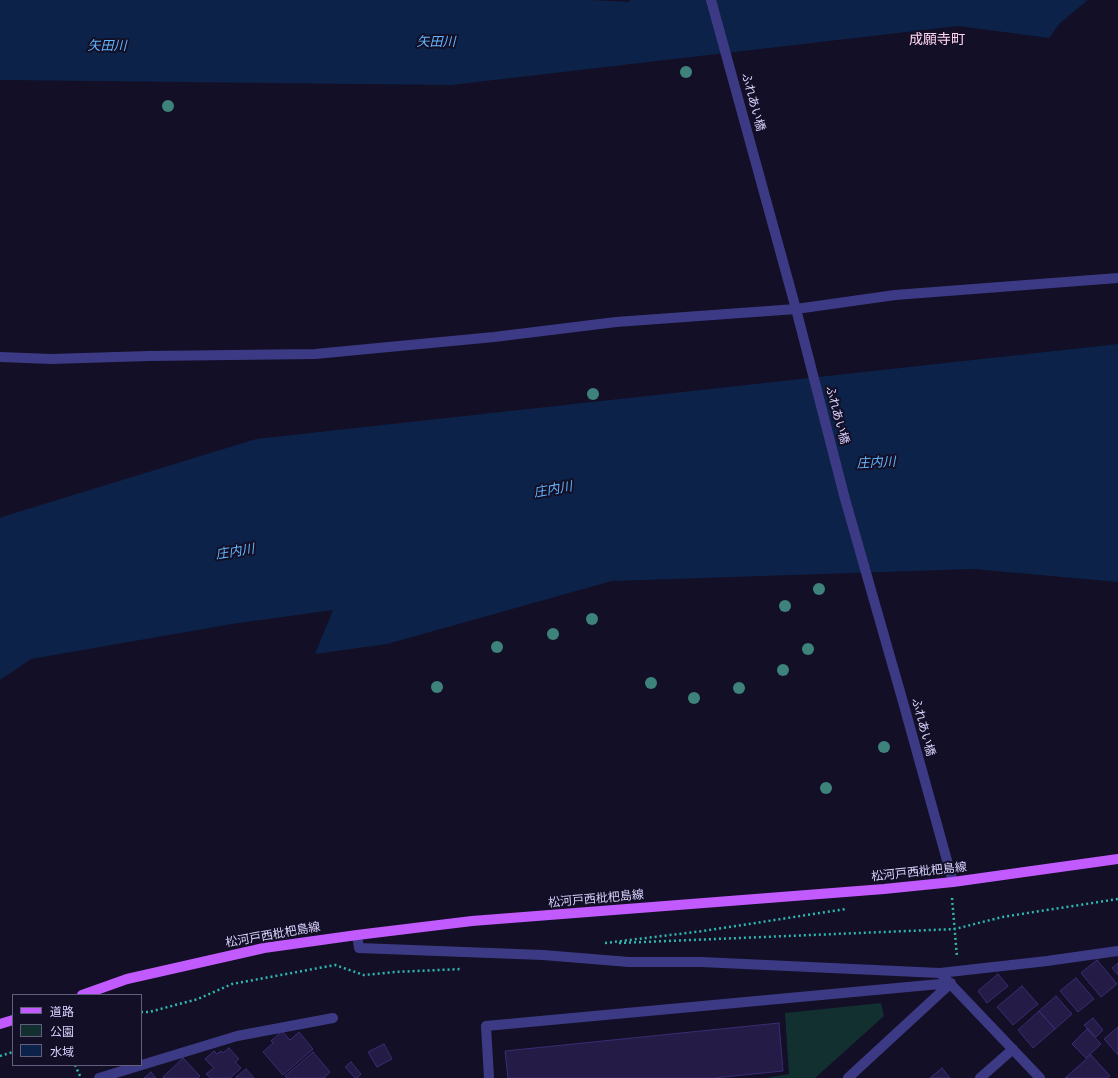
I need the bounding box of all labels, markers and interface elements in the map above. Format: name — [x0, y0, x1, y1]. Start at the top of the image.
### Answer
district label: 成願寺町 — [909, 32, 965, 48]
water label: 矢田川 — [417, 34, 455, 50]
water label: 矢田川 — [88, 38, 126, 54]
street label: ふれあい橋 — [738, 71, 768, 133]
street label: ふれあい橋 — [822, 384, 852, 446]
water label: 庄内川 — [856, 454, 896, 472]
water label: 庄内川 — [532, 479, 574, 501]
water label: 庄内川 — [215, 541, 255, 563]
street label: ふれあい橋 — [908, 696, 938, 758]
street label: 松河戸西枇杷島線 — [871, 860, 967, 884]
street label: 松河戸西枇杷島線 — [548, 888, 644, 910]
street label: 松河戸西枇杷島線 — [224, 920, 322, 950]
legend — [12, 994, 142, 1066]
text: 道路 — [50, 1004, 74, 1019]
text: 公園 — [50, 1024, 74, 1039]
text: 水域 — [50, 1044, 74, 1059]

